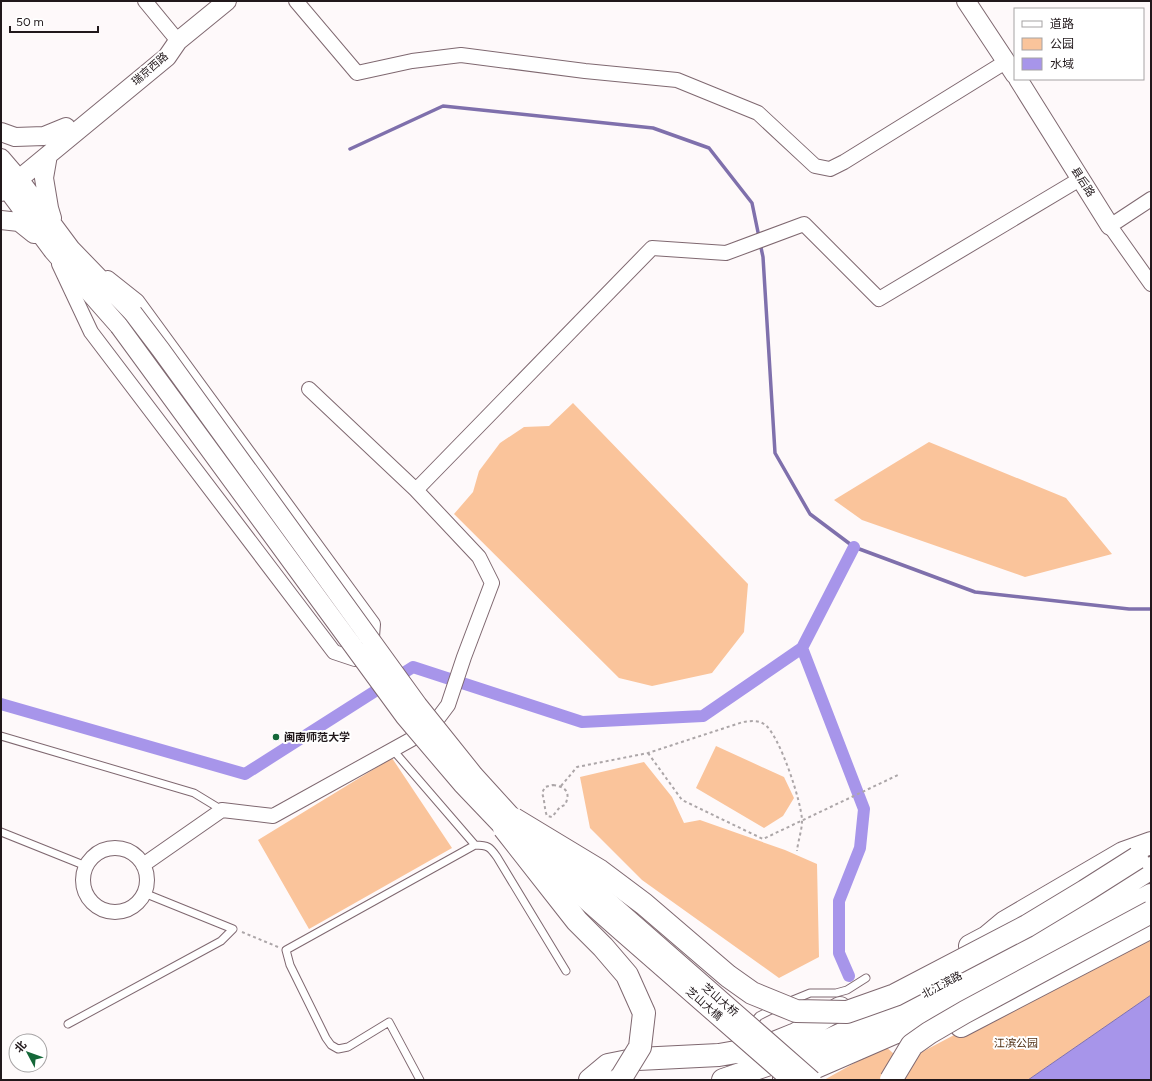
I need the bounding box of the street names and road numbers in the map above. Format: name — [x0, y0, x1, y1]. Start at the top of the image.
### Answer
street label: 瑞京西路 — [129, 50, 171, 88]
street label: 县后路 — [1069, 165, 1097, 199]
street label: 北江滨路 — [920, 969, 964, 1001]
street label: 芝山大桥 — [699, 981, 741, 1019]
street label: 芝山大橋 — [683, 985, 725, 1023]

